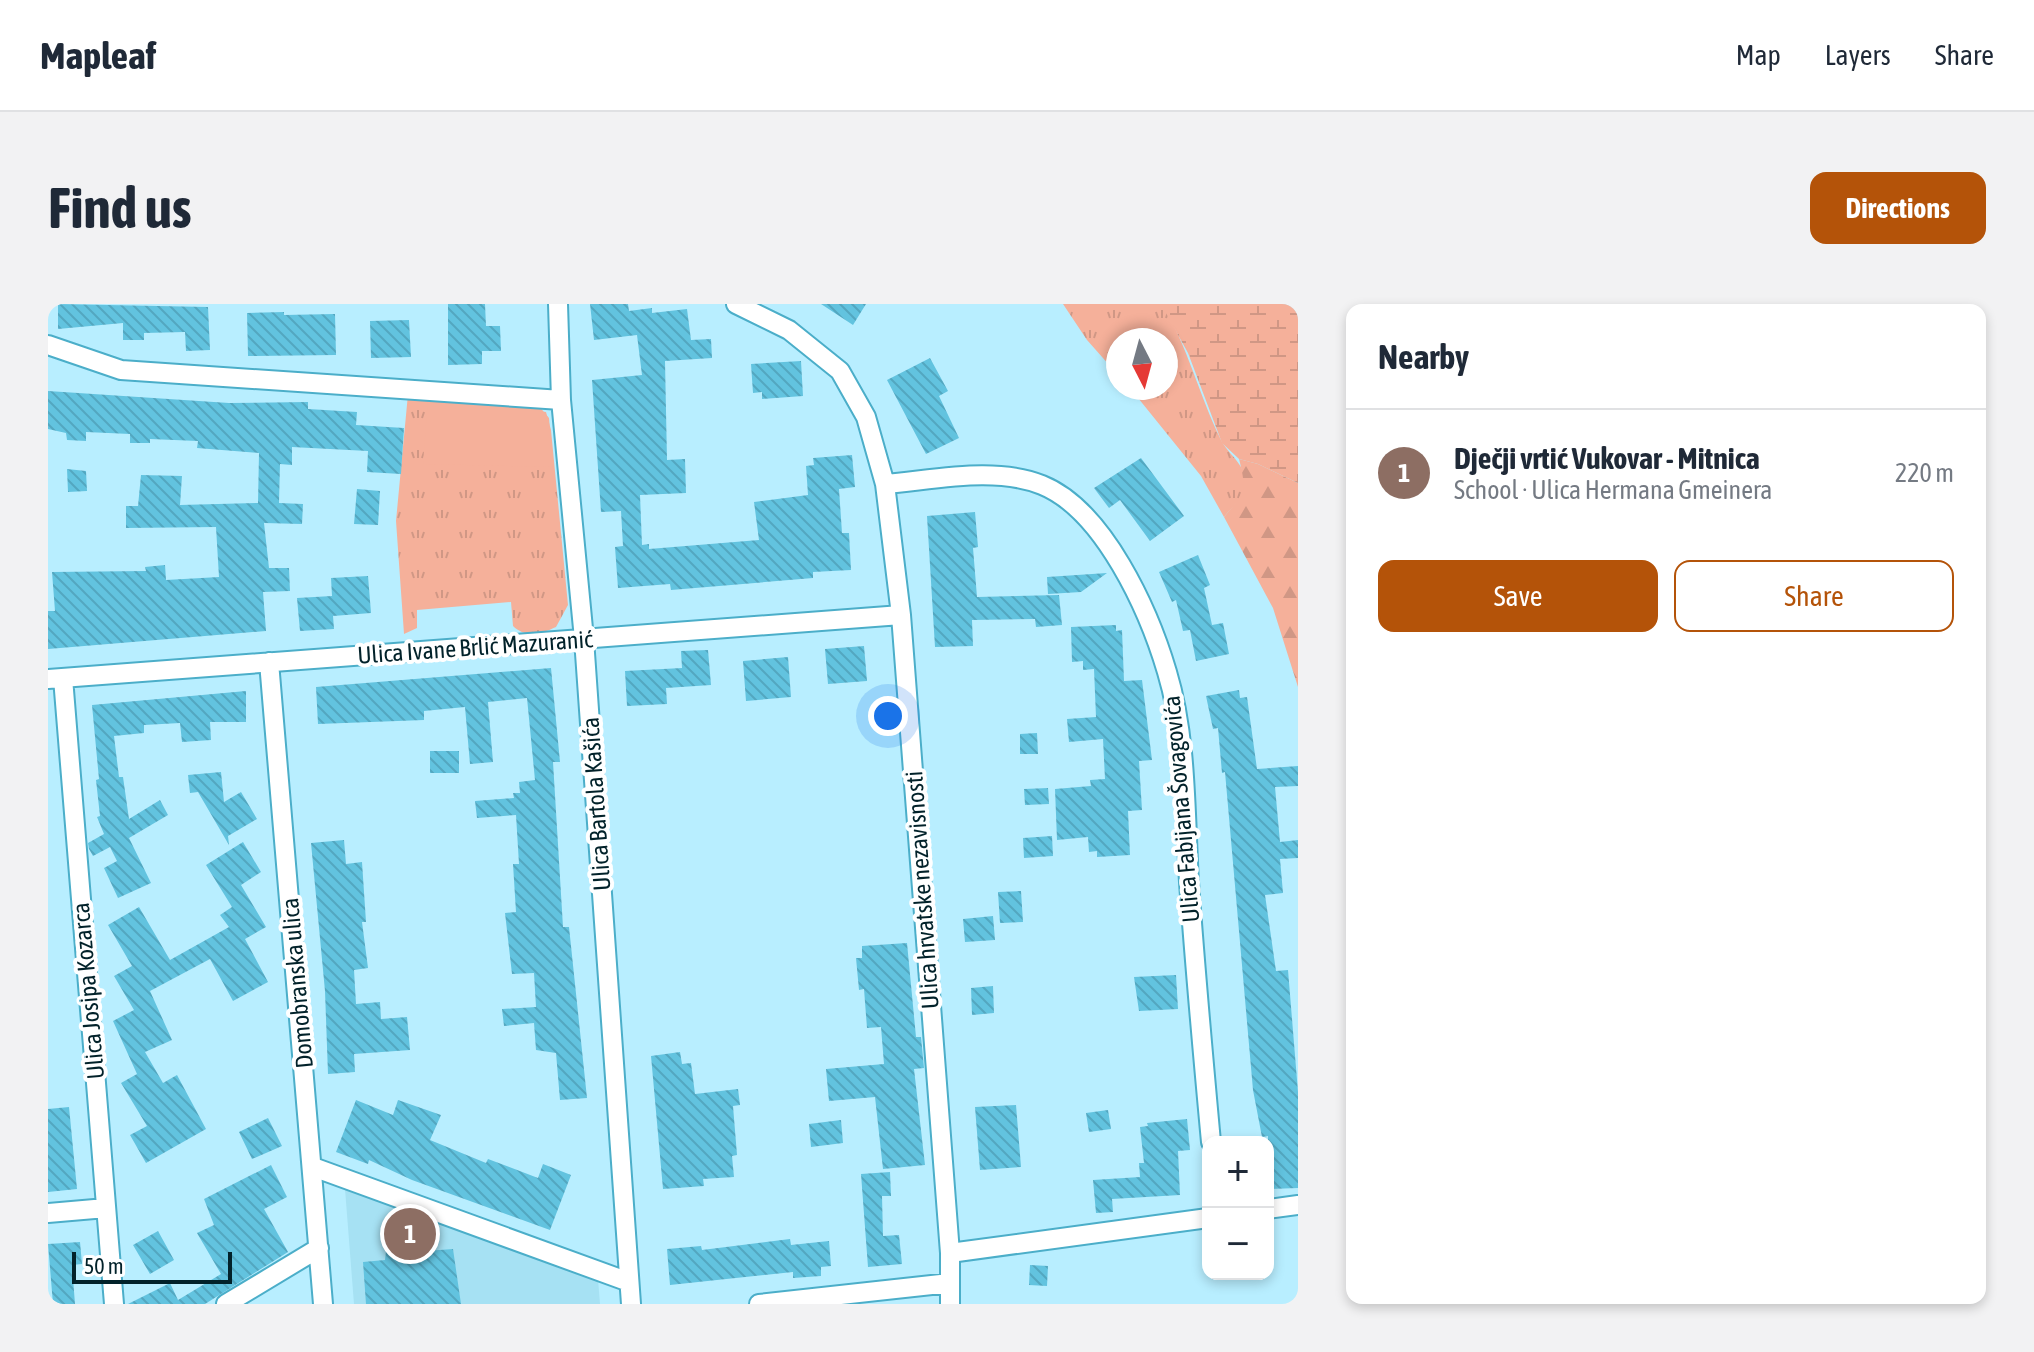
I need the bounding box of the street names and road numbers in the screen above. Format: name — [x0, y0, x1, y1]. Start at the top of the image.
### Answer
street label: Ulica Ivane Brlić Mazuranić — [356, 625, 594, 669]
street label: Ulica Fabijana Šovagovića — [1158, 694, 1204, 924]
street label: Ulica Bartola Kašića — [576, 716, 616, 892]
street label: Ulica hrvatske nezavisnosti — [900, 770, 944, 1010]
street label: Domobranska ulica — [276, 897, 318, 1069]
street label: Ulica Josipa Kozarca — [67, 901, 109, 1081]

